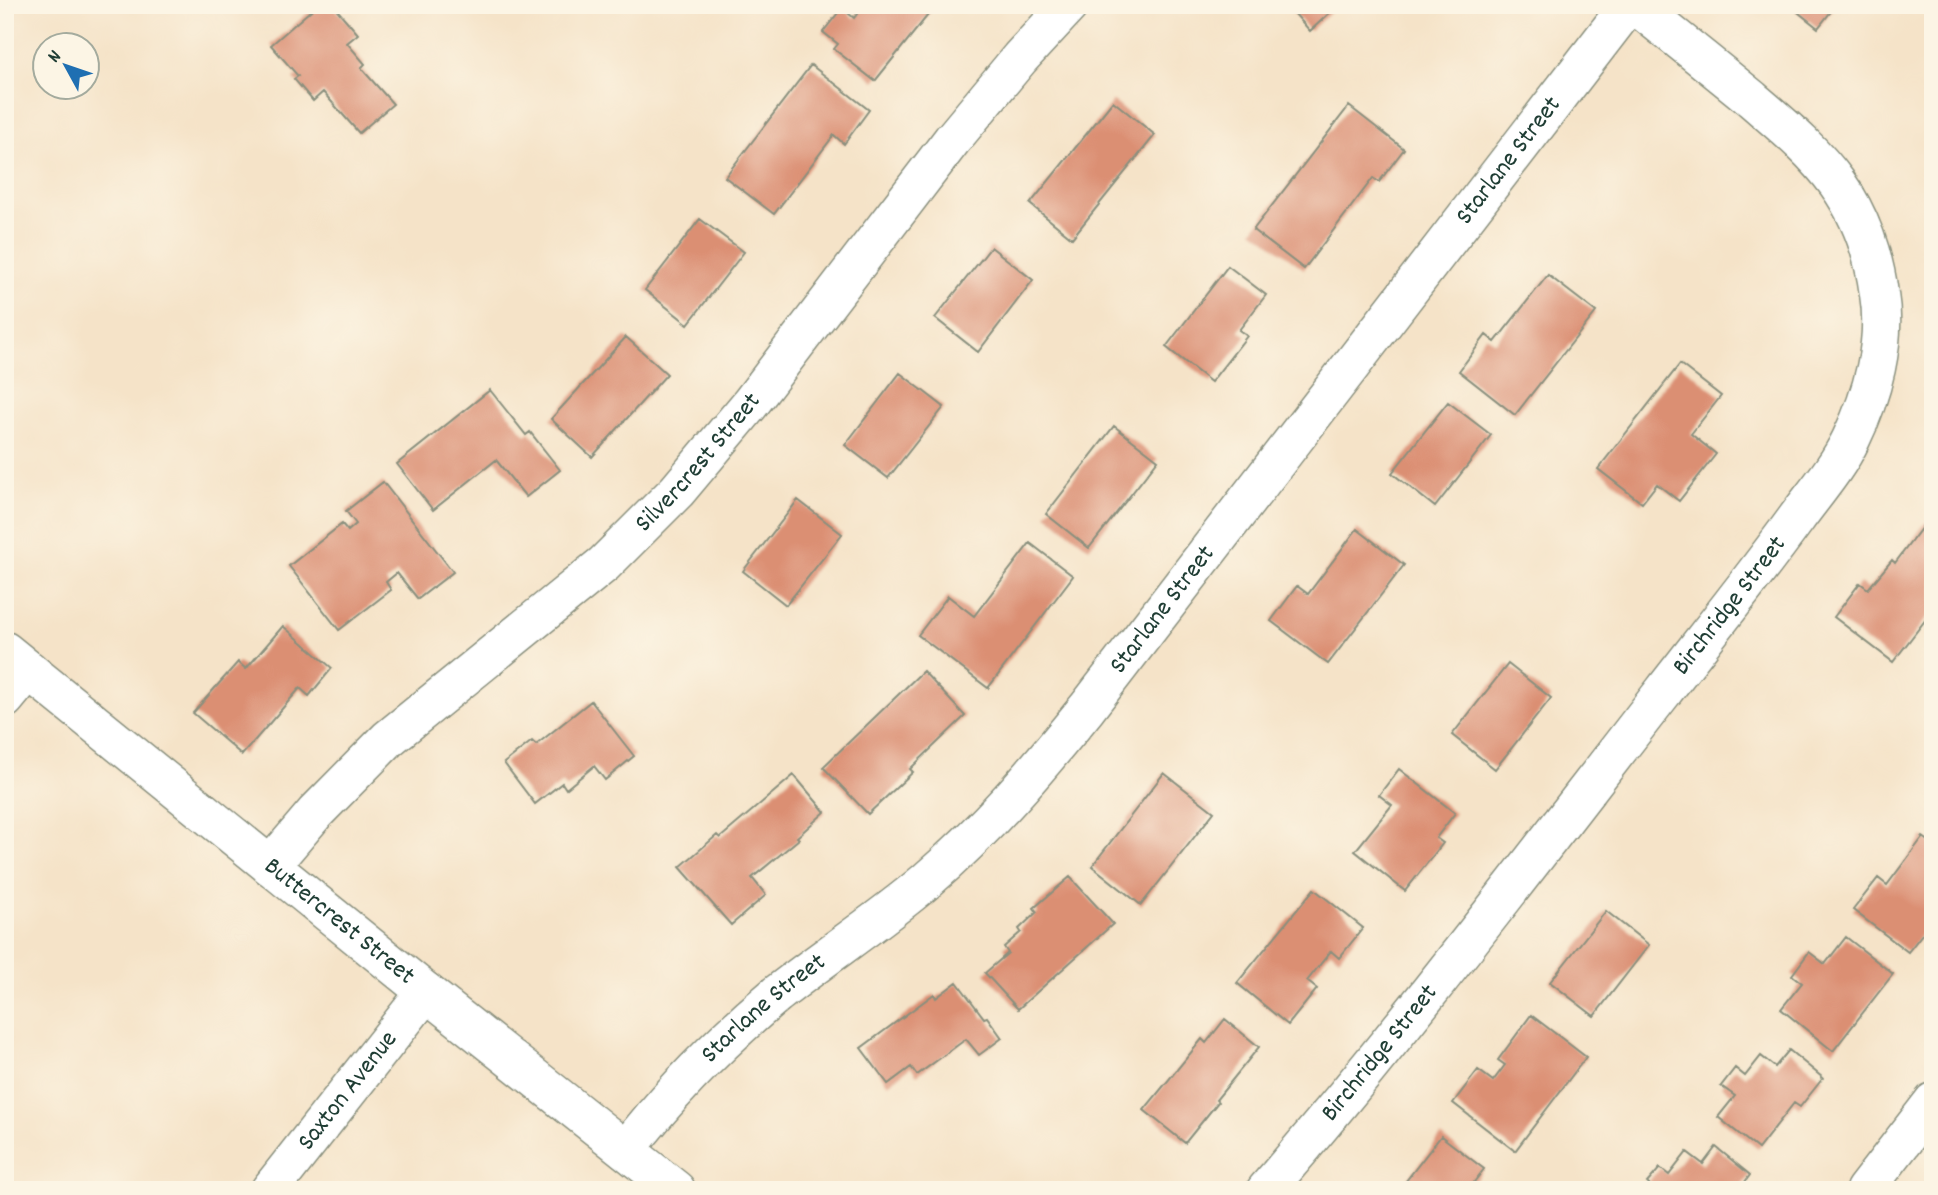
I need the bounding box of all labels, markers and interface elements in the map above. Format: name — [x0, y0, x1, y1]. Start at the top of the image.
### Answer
north arrow — [32, 32, 102, 102]
text: N — [42, 45, 69, 70]
street label: Starlane Street — [1447, 88, 1571, 233]
street label: Silvercrest Street — [627, 385, 771, 541]
street label: Birchridge Street — [1664, 528, 1796, 683]
street label: Starlane Street — [1101, 537, 1224, 682]
street label: Buttercrest Street — [256, 849, 423, 995]
street label: Starlane Street — [693, 944, 834, 1072]
street label: Birchridge Street — [1313, 976, 1447, 1130]
street label: Saxton Avenue — [289, 1023, 407, 1159]

